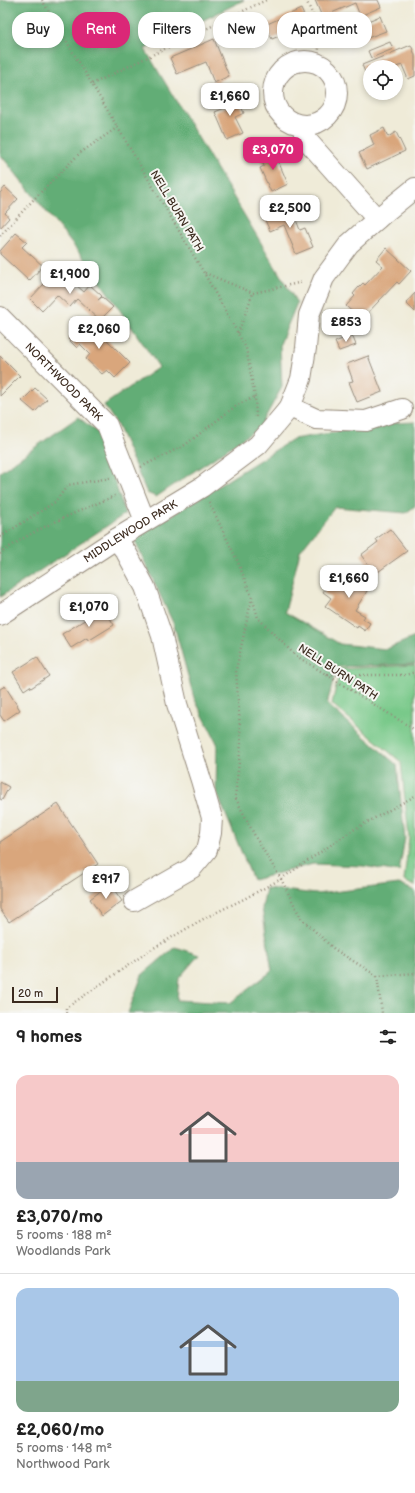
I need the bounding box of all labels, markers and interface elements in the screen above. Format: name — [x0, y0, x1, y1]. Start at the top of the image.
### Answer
chip: Buy — [12, 12, 64, 48]
chip: Rent — [72, 12, 130, 48]
chip: Filters — [138, 12, 205, 48]
chip: New — [213, 12, 269, 48]
chip: Apartment — [277, 12, 372, 48]
map controls — [363, 60, 403, 100]
button: locate — [363, 60, 403, 100]
pin: £1,660 — [197, 83, 263, 117]
text: £1,660 — [210, 88, 250, 104]
pin: £3,070 — [240, 137, 306, 171]
text: £3,070 — [252, 142, 294, 158]
street label: NELL BURN PATH — [148, 168, 206, 254]
pin: £2,500 — [257, 195, 323, 229]
text: £2,500 — [269, 200, 311, 216]
pin: £1,900 — [37, 261, 103, 295]
text: £1,900 — [50, 266, 90, 282]
pin: £853 — [322, 309, 370, 343]
text: £853 — [331, 314, 362, 330]
pin: £2,060 — [66, 316, 132, 350]
text: £2,060 — [78, 321, 120, 337]
street label: NORTHWOOD PARK — [23, 340, 106, 424]
street label: MIDDLEWOOD PARK — [81, 497, 180, 565]
pin: £1,660 — [316, 565, 382, 599]
text: £1,660 — [329, 570, 369, 586]
pin: £1,070 — [56, 594, 122, 628]
text: £1,070 — [69, 599, 109, 615]
street label: NELL BURN PATH — [296, 641, 380, 703]
pin: £917 — [82, 866, 130, 900]
text: £917 — [92, 871, 120, 887]
scale bar — [12, 985, 58, 1004]
text: 20 m — [18, 987, 43, 1000]
icon: filters — [377, 1026, 399, 1048]
text: 9 homes — [16, 1027, 82, 1047]
icon: home — [172, 1101, 244, 1173]
text: £3,070/mo — [16, 1207, 103, 1227]
text: 5 rooms · 188 m² — [16, 1227, 112, 1243]
text: Woodlands Park — [16, 1243, 110, 1259]
icon: home — [172, 1314, 244, 1386]
text: £2,060/mo — [16, 1420, 104, 1440]
text: 5 rooms · 148 m² — [16, 1440, 112, 1456]
text: Northwood Park — [16, 1456, 110, 1472]

